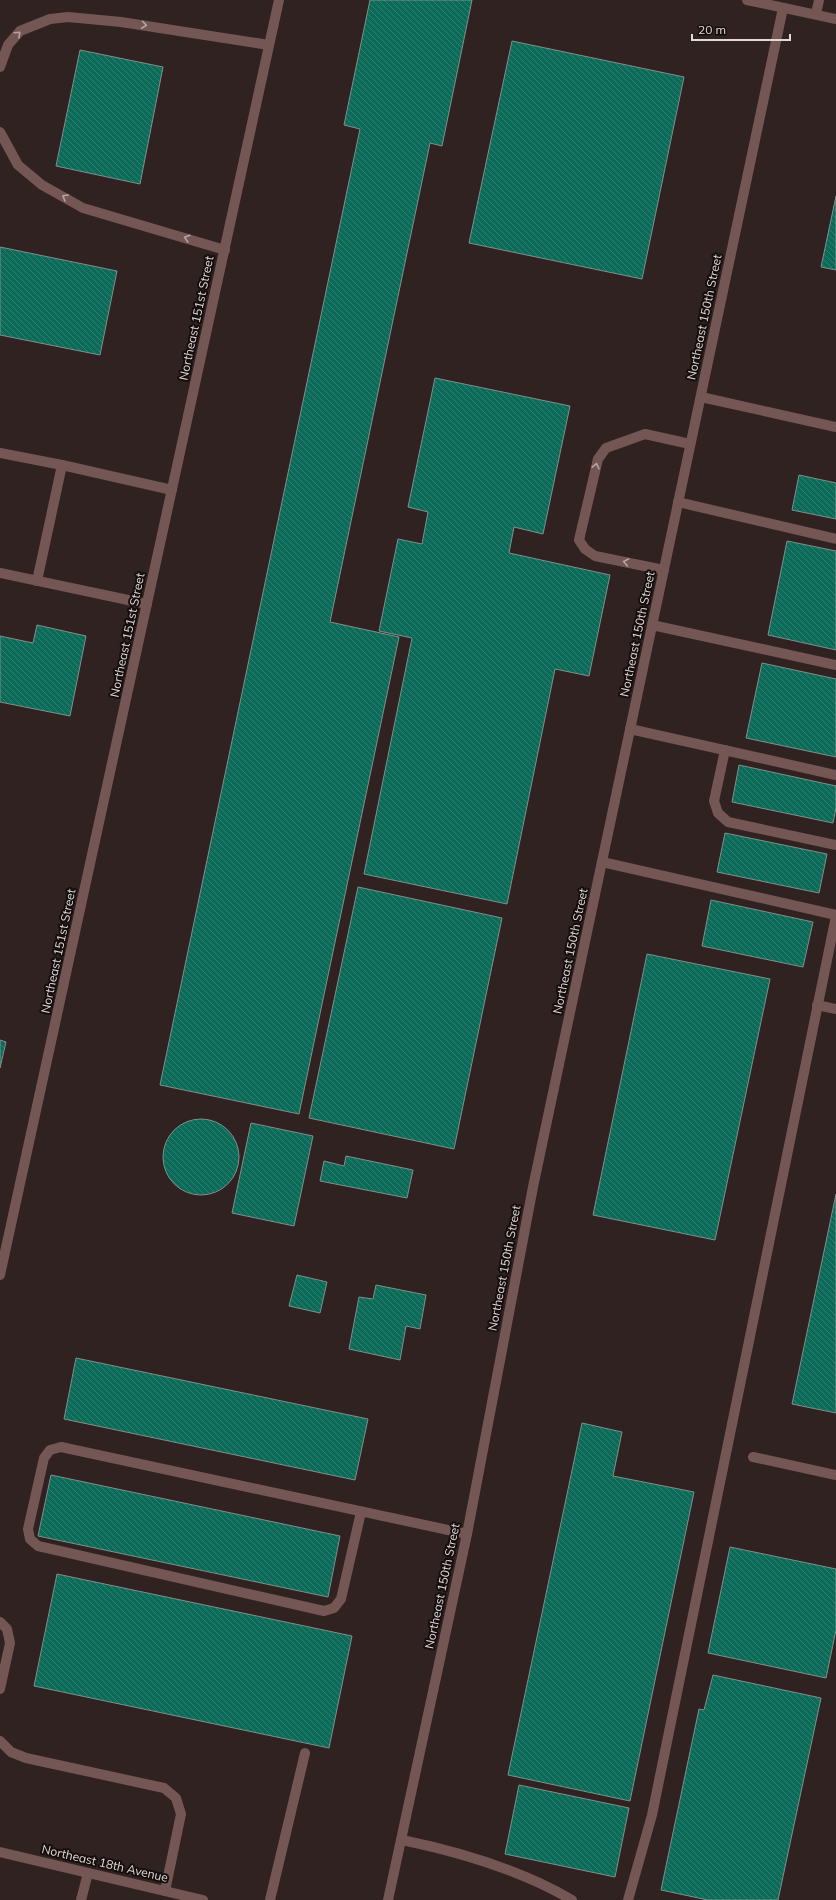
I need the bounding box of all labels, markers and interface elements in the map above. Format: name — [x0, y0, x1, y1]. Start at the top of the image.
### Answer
scale bar — [692, 16, 790, 42]
one-way arrow — [141, 20, 147, 29]
text: 20 m — [698, 22, 726, 37]
one-way arrow — [13, 31, 21, 38]
one-way arrow — [61, 195, 69, 202]
one-way arrow — [184, 234, 191, 243]
street label: Northeast 150th Street — [683, 253, 725, 381]
street label: Northeast 151st Street — [175, 254, 217, 382]
one-way arrow — [591, 463, 600, 470]
one-way arrow — [623, 558, 629, 567]
street label: Northeast 150th Street — [616, 570, 658, 698]
street label: Northeast 151st Street — [106, 571, 148, 699]
street label: Northeast 151st Street — [37, 887, 79, 1015]
street label: Northeast 150th Street — [549, 887, 591, 1015]
street label: Northeast 150th Street — [484, 1204, 524, 1332]
street label: Northeast 150th Street — [421, 1522, 463, 1650]
street label: Northeast 18th Avenue — [40, 1841, 170, 1885]

